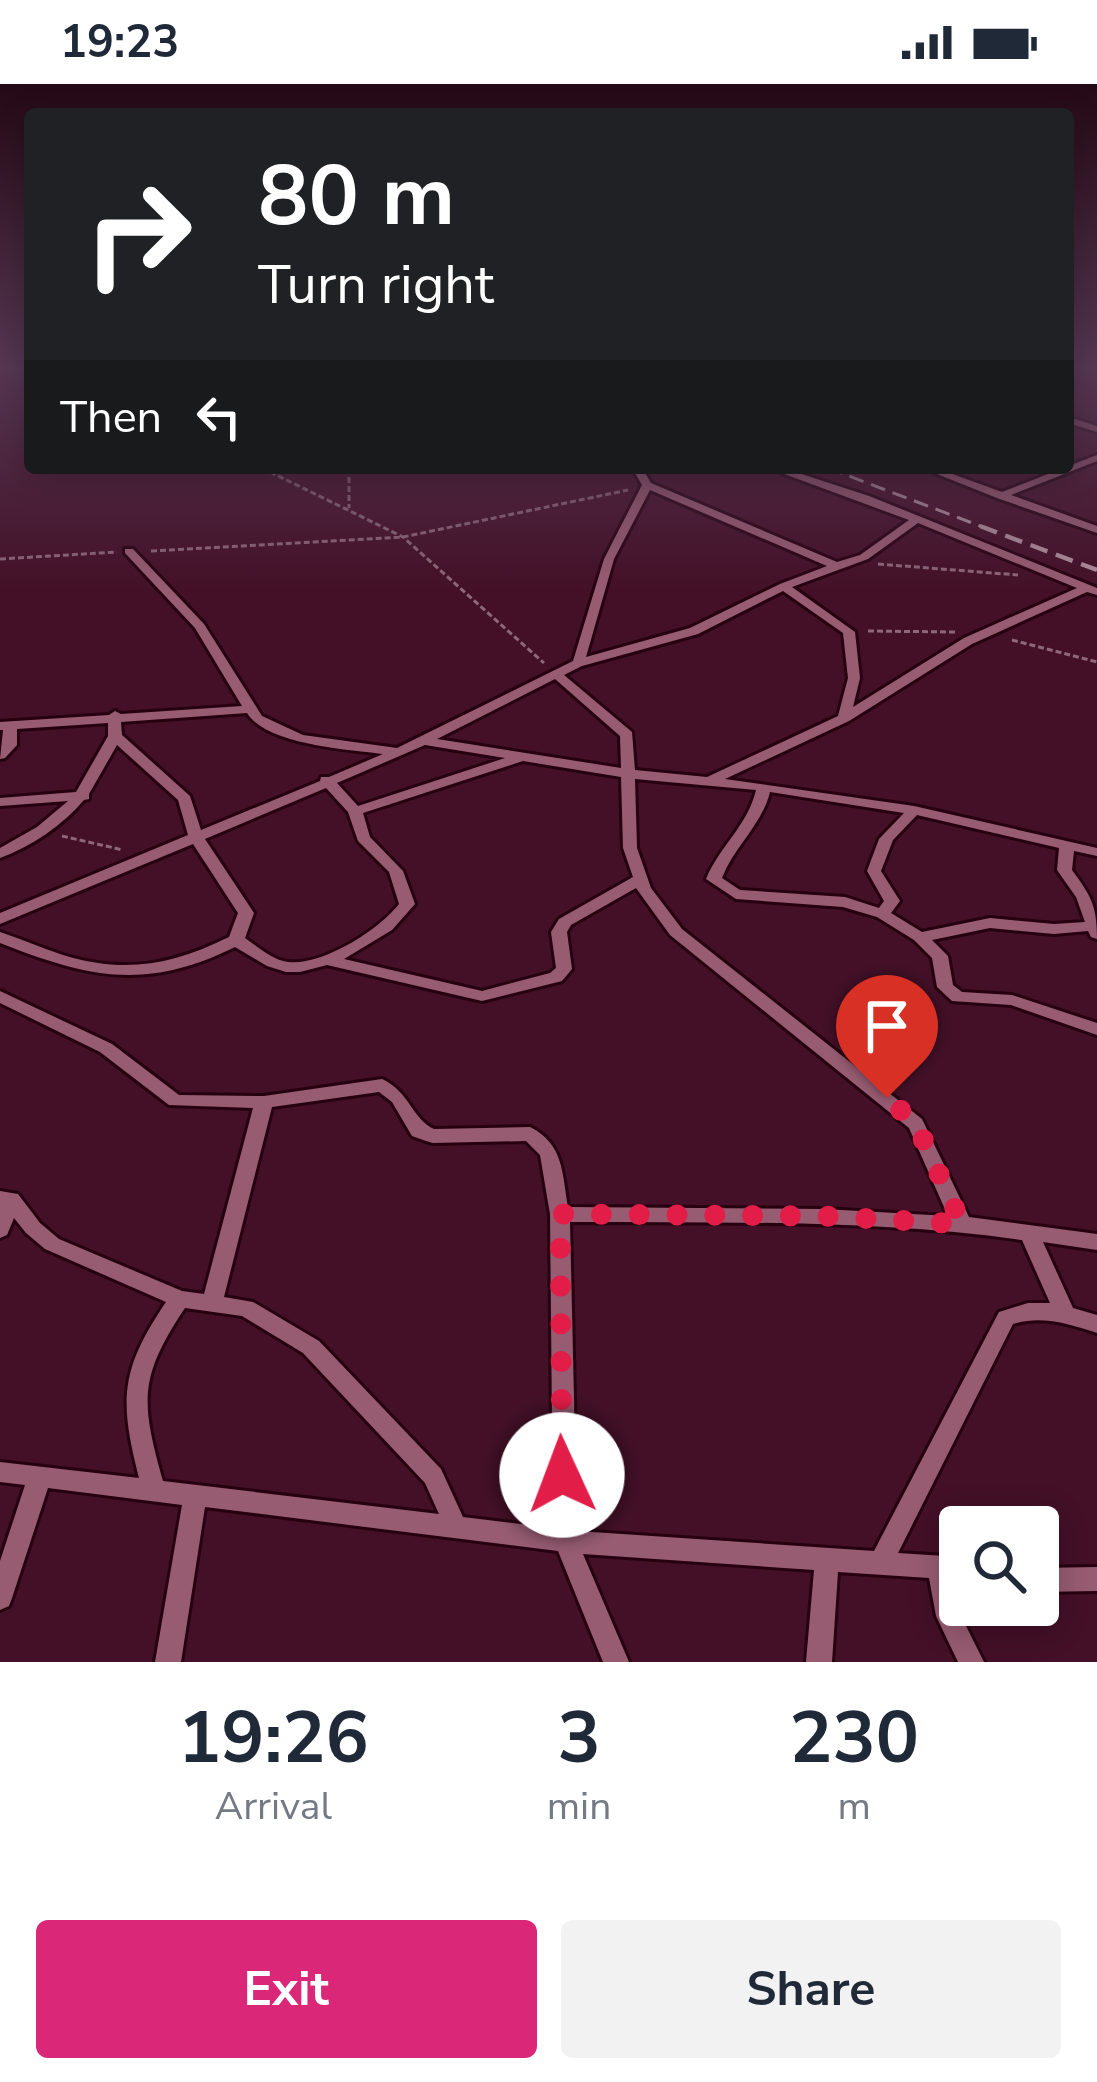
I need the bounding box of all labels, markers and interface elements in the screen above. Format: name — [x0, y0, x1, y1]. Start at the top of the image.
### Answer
text: 19:23 — [60, 12, 179, 73]
text: 80 m — [258, 139, 455, 254]
icon: right — [60, 156, 216, 312]
text: Turn right — [258, 248, 494, 322]
icon: left — [186, 384, 252, 450]
text: Then — [60, 387, 162, 448]
pin — [836, 975, 938, 1098]
icon: arrive — [854, 993, 920, 1059]
position arrow — [499, 1412, 625, 1538]
map controls — [939, 1506, 1059, 1626]
button: search — [939, 1506, 1059, 1626]
text: 19:26 — [178, 1689, 369, 1787]
text: 3 — [557, 1689, 601, 1787]
text: 230 — [789, 1689, 919, 1787]
text: Arrival — [215, 1780, 332, 1833]
text: min — [547, 1780, 611, 1833]
text: m — [837, 1780, 871, 1833]
button: Exit — [36, 1920, 537, 2058]
button: Share — [561, 1920, 1061, 2058]

